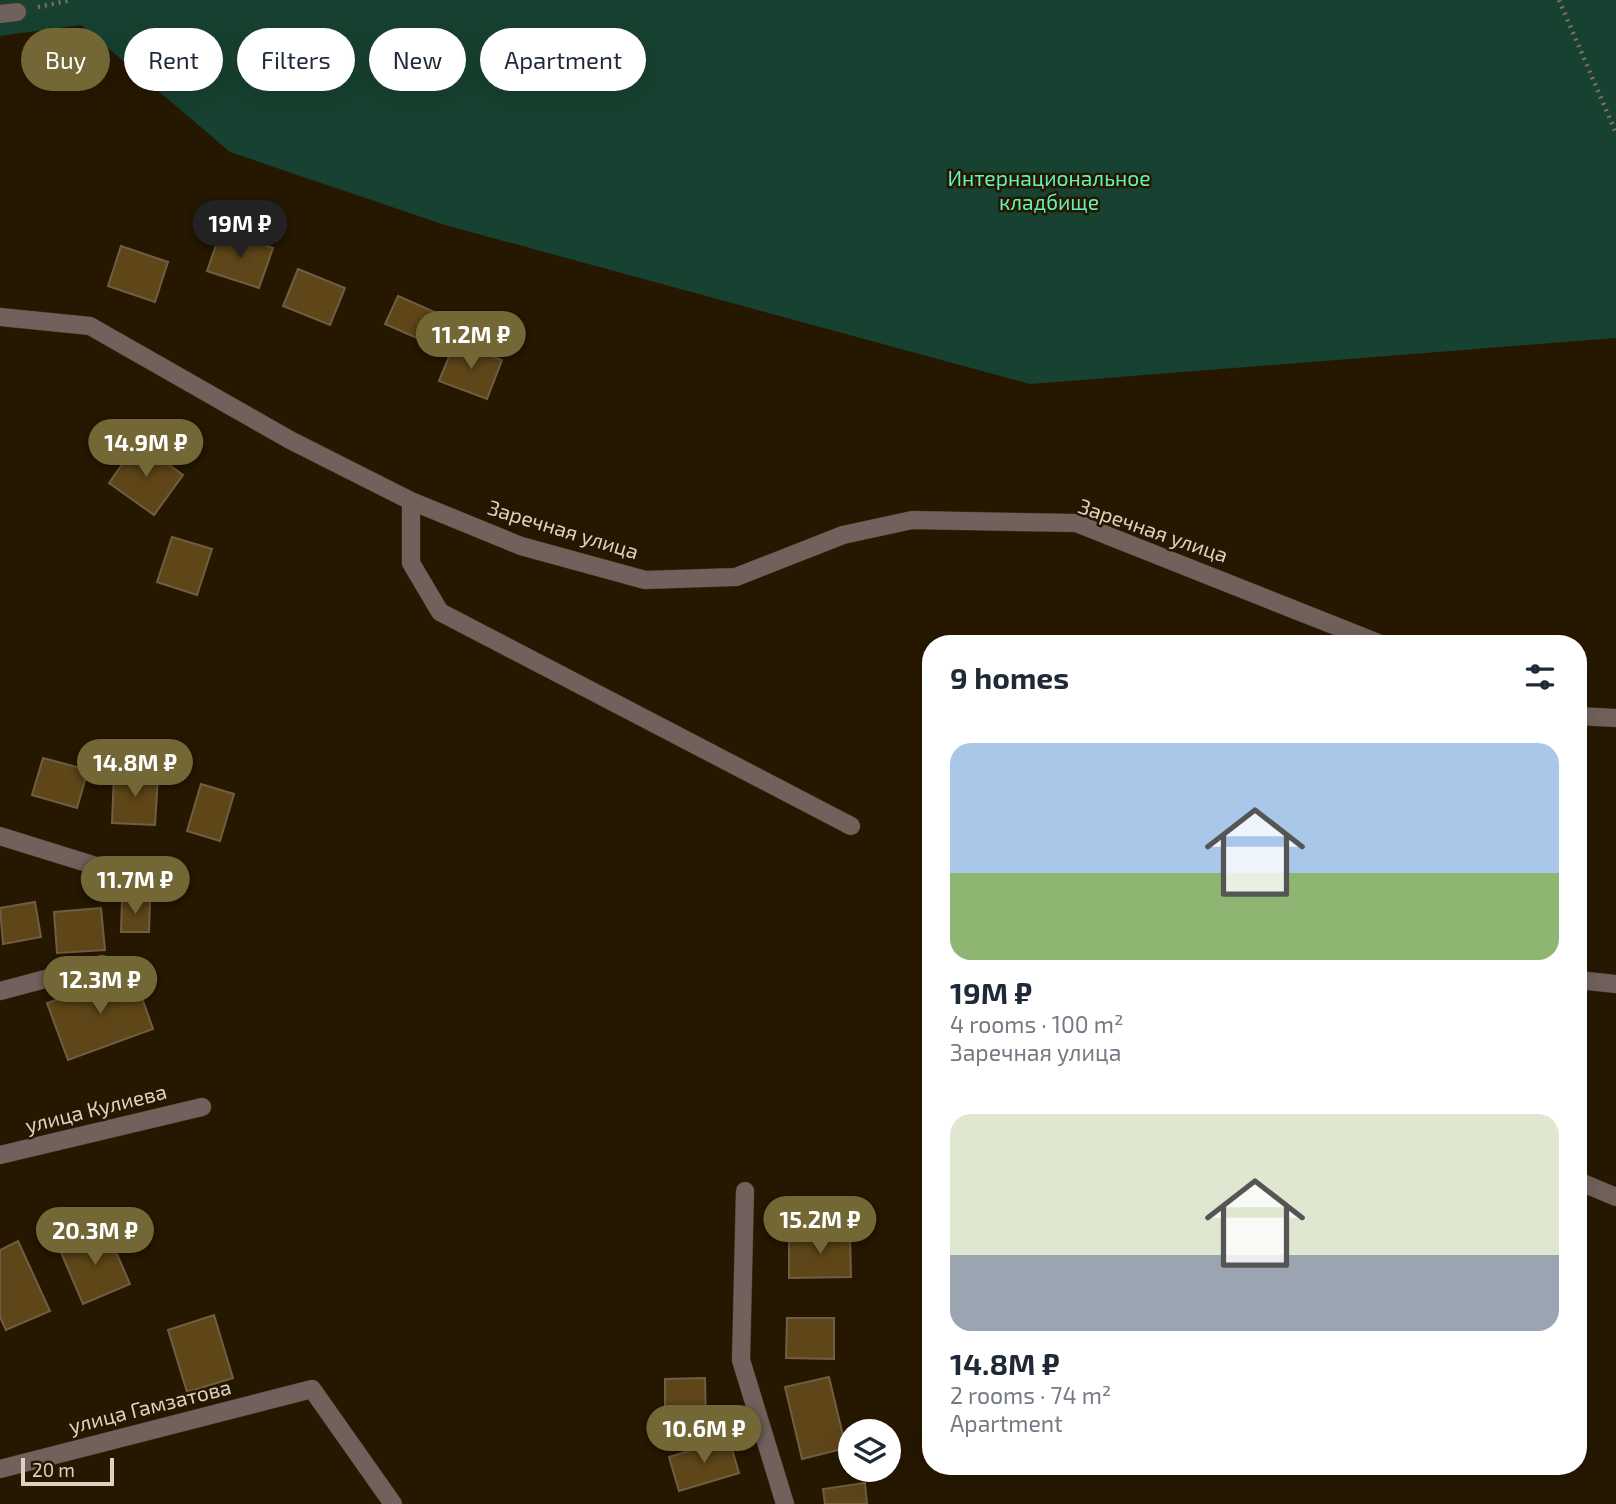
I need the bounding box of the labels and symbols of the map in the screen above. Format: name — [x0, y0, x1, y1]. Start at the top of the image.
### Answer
park label: Интернациональное кладбище — [947, 165, 1151, 214]
pin: 19M ₽ — [191, 201, 289, 260]
pin: 11.2M ₽ — [406, 312, 536, 371]
pin: 14.9M ₽ — [81, 420, 211, 479]
street label: Заречная улица — [1075, 492, 1232, 568]
street label: Заречная улица — [485, 494, 642, 564]
pin: 14.8M ₽ — [70, 740, 200, 799]
pin: 11.7M ₽ — [70, 856, 200, 916]
pin: 12.3M ₽ — [35, 956, 165, 1016]
street label: улица Кулиева — [22, 1078, 169, 1138]
pin: 15.2M ₽ — [755, 1196, 885, 1256]
pin: 20.3M ₽ — [30, 1208, 160, 1267]
street label: улица Гамзатова — [66, 1373, 234, 1439]
pin: 10.6M ₽ — [639, 1406, 769, 1465]
scale bar — [21, 1455, 114, 1487]

